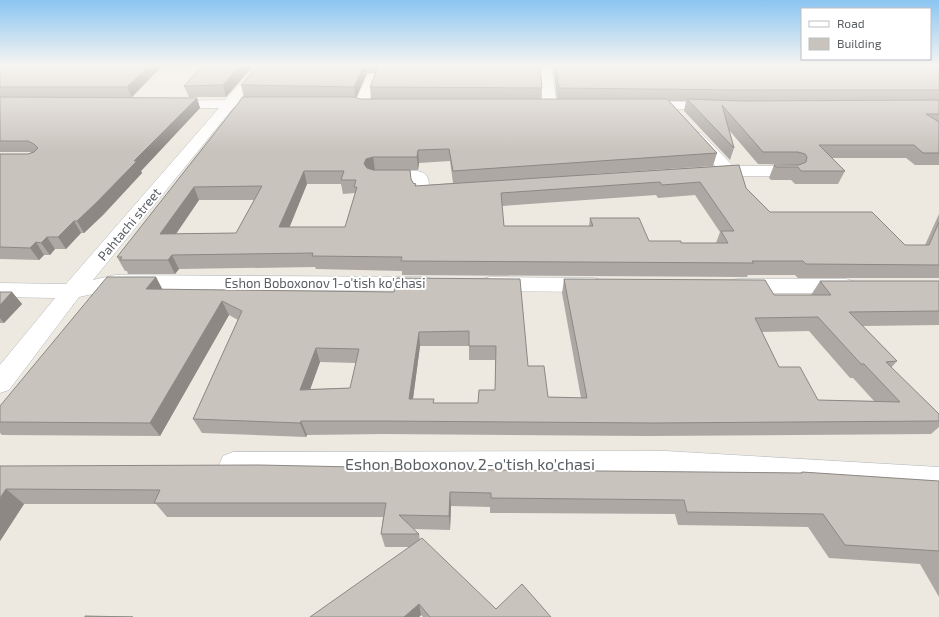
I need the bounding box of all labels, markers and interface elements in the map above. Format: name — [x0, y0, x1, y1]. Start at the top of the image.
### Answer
legend — [801, 8, 931, 60]
text: Road — [837, 16, 865, 30]
text: Building — [837, 36, 882, 50]
street label: Pahtachi street — [94, 184, 164, 264]
street label: Eshon Boboxonov 1-o'tish ko'chasi — [225, 275, 425, 291]
street label: Eshon Boboxonov 2-o'tish ko'chasi — [345, 454, 595, 473]

